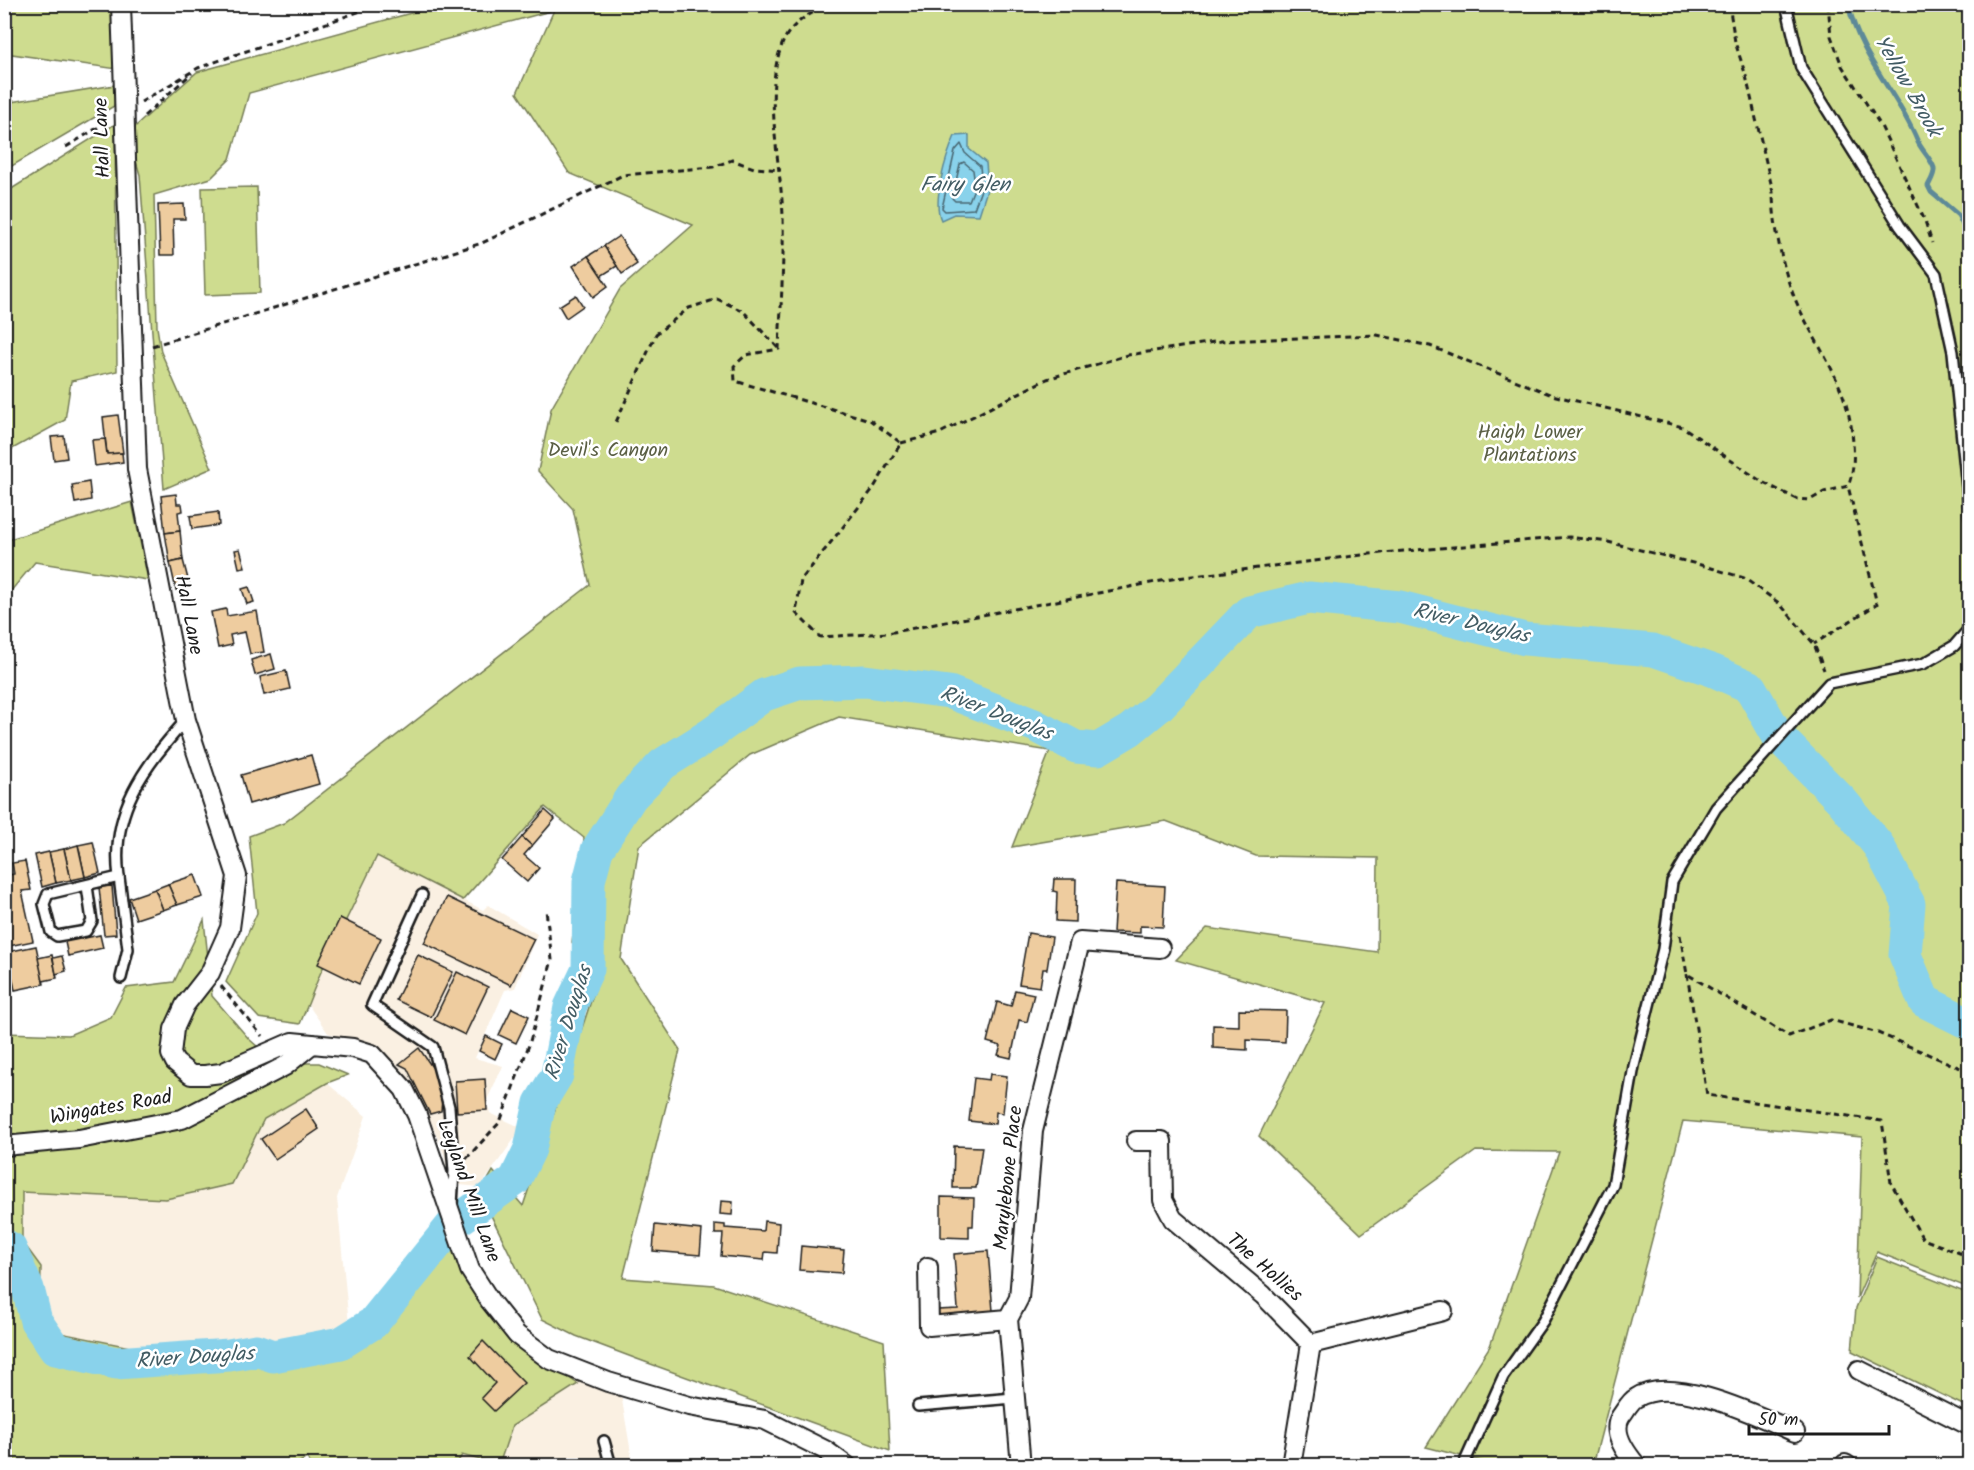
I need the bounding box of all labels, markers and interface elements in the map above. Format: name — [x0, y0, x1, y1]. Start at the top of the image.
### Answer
water label: Yellow Brook — [1864, 29, 1951, 146]
street label: Hall Lane — [86, 97, 120, 179]
water label: Fairy Glen — [920, 169, 1012, 202]
park label: Haigh Lower Plantations — [1478, 417, 1584, 472]
park label: Devil's Canyon — [548, 435, 668, 467]
street label: Hall Lane — [165, 572, 211, 658]
water label: River Douglas — [1410, 595, 1534, 654]
water label: River Douglas — [935, 677, 1059, 751]
water label: River Douglas — [536, 960, 603, 1084]
street label: Wingates Road — [47, 1081, 176, 1134]
street label: Marylebone Place — [985, 1104, 1033, 1252]
street label: Leyland Mill Lane — [427, 1115, 509, 1267]
street label: The Hollies — [1218, 1225, 1310, 1311]
water label: River Douglas — [135, 1337, 257, 1379]
scale bar — [1749, 1398, 1888, 1436]
text: 50 m — [1758, 1406, 1798, 1435]

